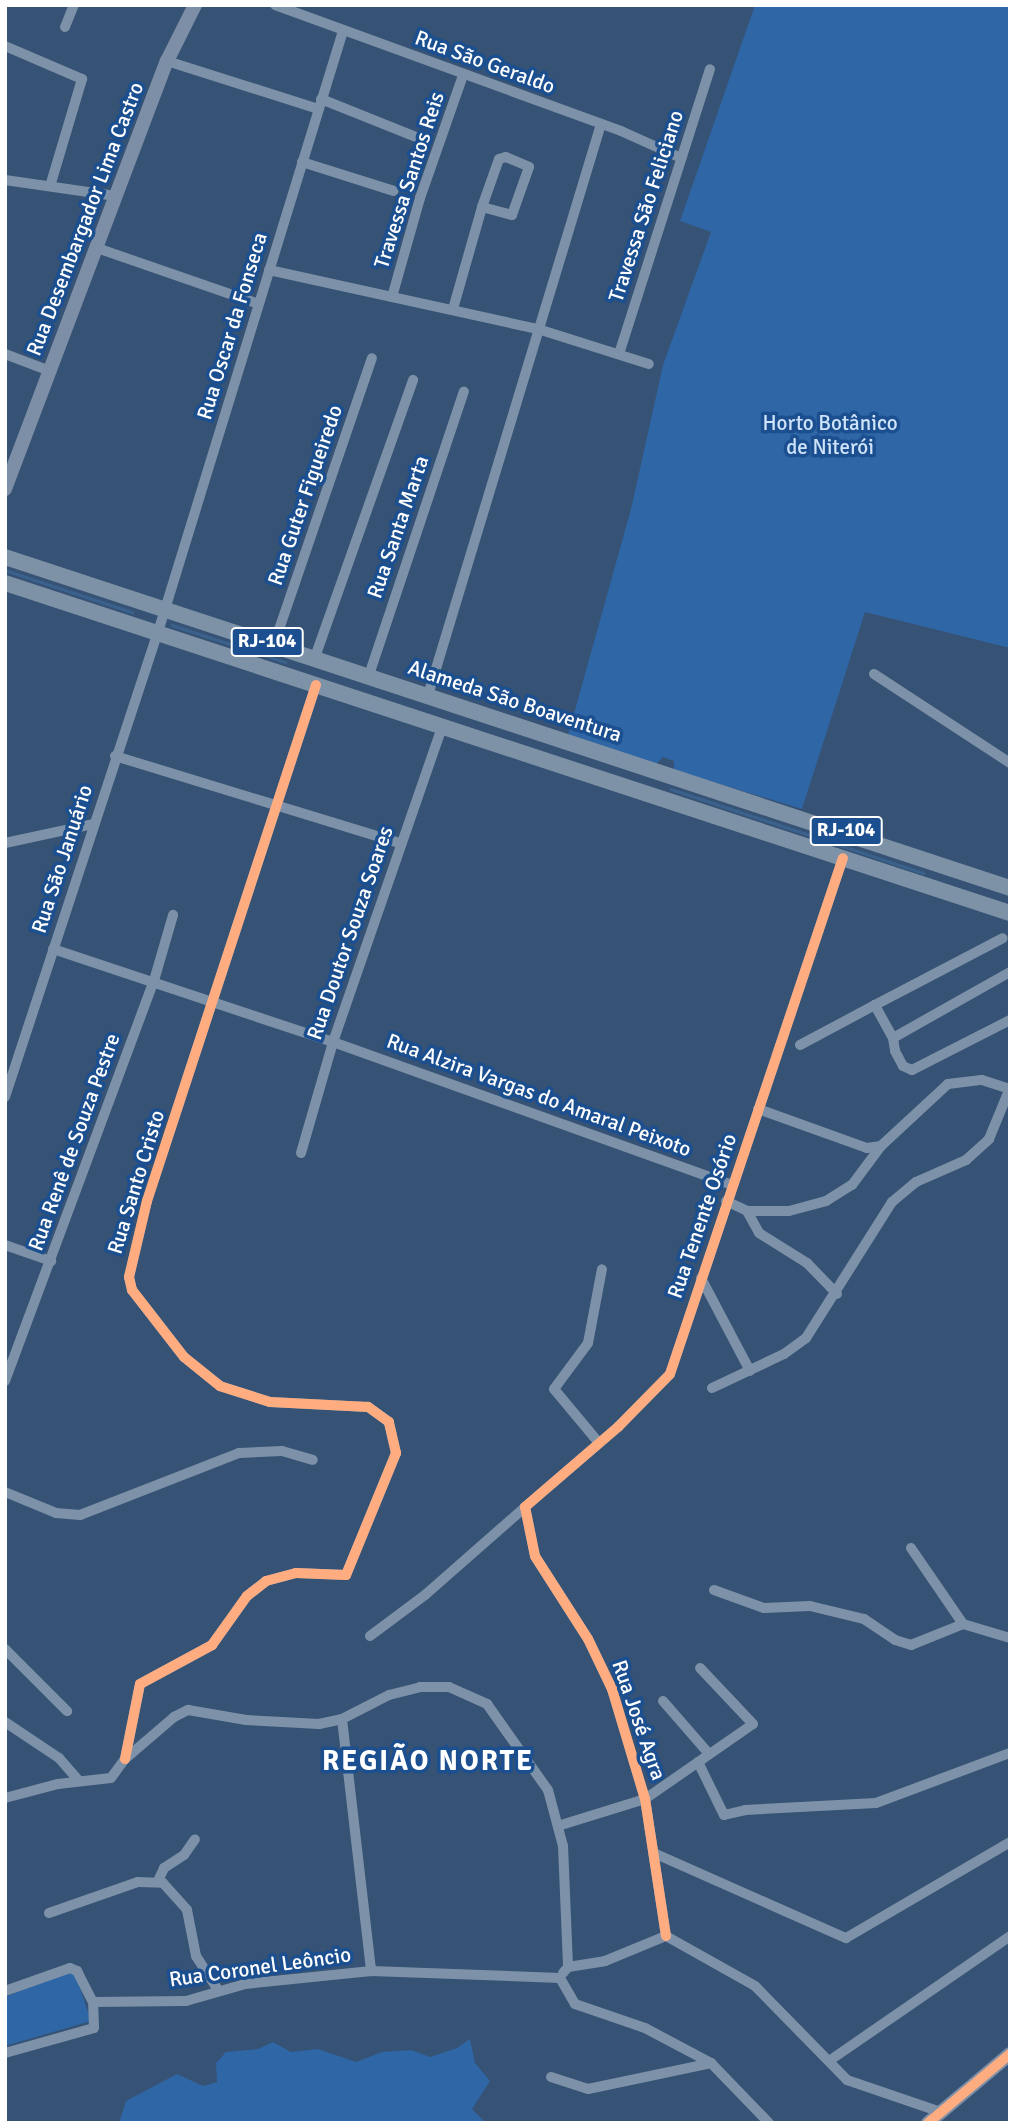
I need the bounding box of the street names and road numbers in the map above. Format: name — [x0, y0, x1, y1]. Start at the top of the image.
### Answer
street label: Rua São Geraldo — [412, 25, 558, 99]
street label: Rua Desembargador Lima Castro — [21, 79, 149, 359]
street label: Travessa Santos Reis — [369, 89, 449, 271]
street label: Travessa São Feliciano — [603, 107, 689, 305]
street label: Rua Oscar da Fonseca — [192, 229, 272, 423]
street label: Rua Guter Figueiredo — [262, 401, 348, 589]
street label: Rua Santa Marta — [362, 452, 434, 602]
road number: RJ-104 — [230, 626, 304, 657]
street label: Alameda São Boaventura — [405, 655, 625, 747]
street label: Rua São Januário — [26, 782, 98, 936]
road number: RJ-104 — [809, 816, 883, 846]
street label: Rua Doutor Souza Soares — [302, 823, 398, 1043]
street label: Rua Alzira Vargas do Amaral Peixoto — [383, 1028, 695, 1162]
street label: Rua Renê de Souza Pestre — [23, 1030, 125, 1254]
street label: Rua Santo Cristo — [102, 1107, 170, 1257]
street label: Rua Tenente Osório — [662, 1130, 742, 1302]
street label: Rua José Agra — [607, 1657, 671, 1783]
street label: Rua Coronel Leôncio — [167, 1942, 353, 1992]

